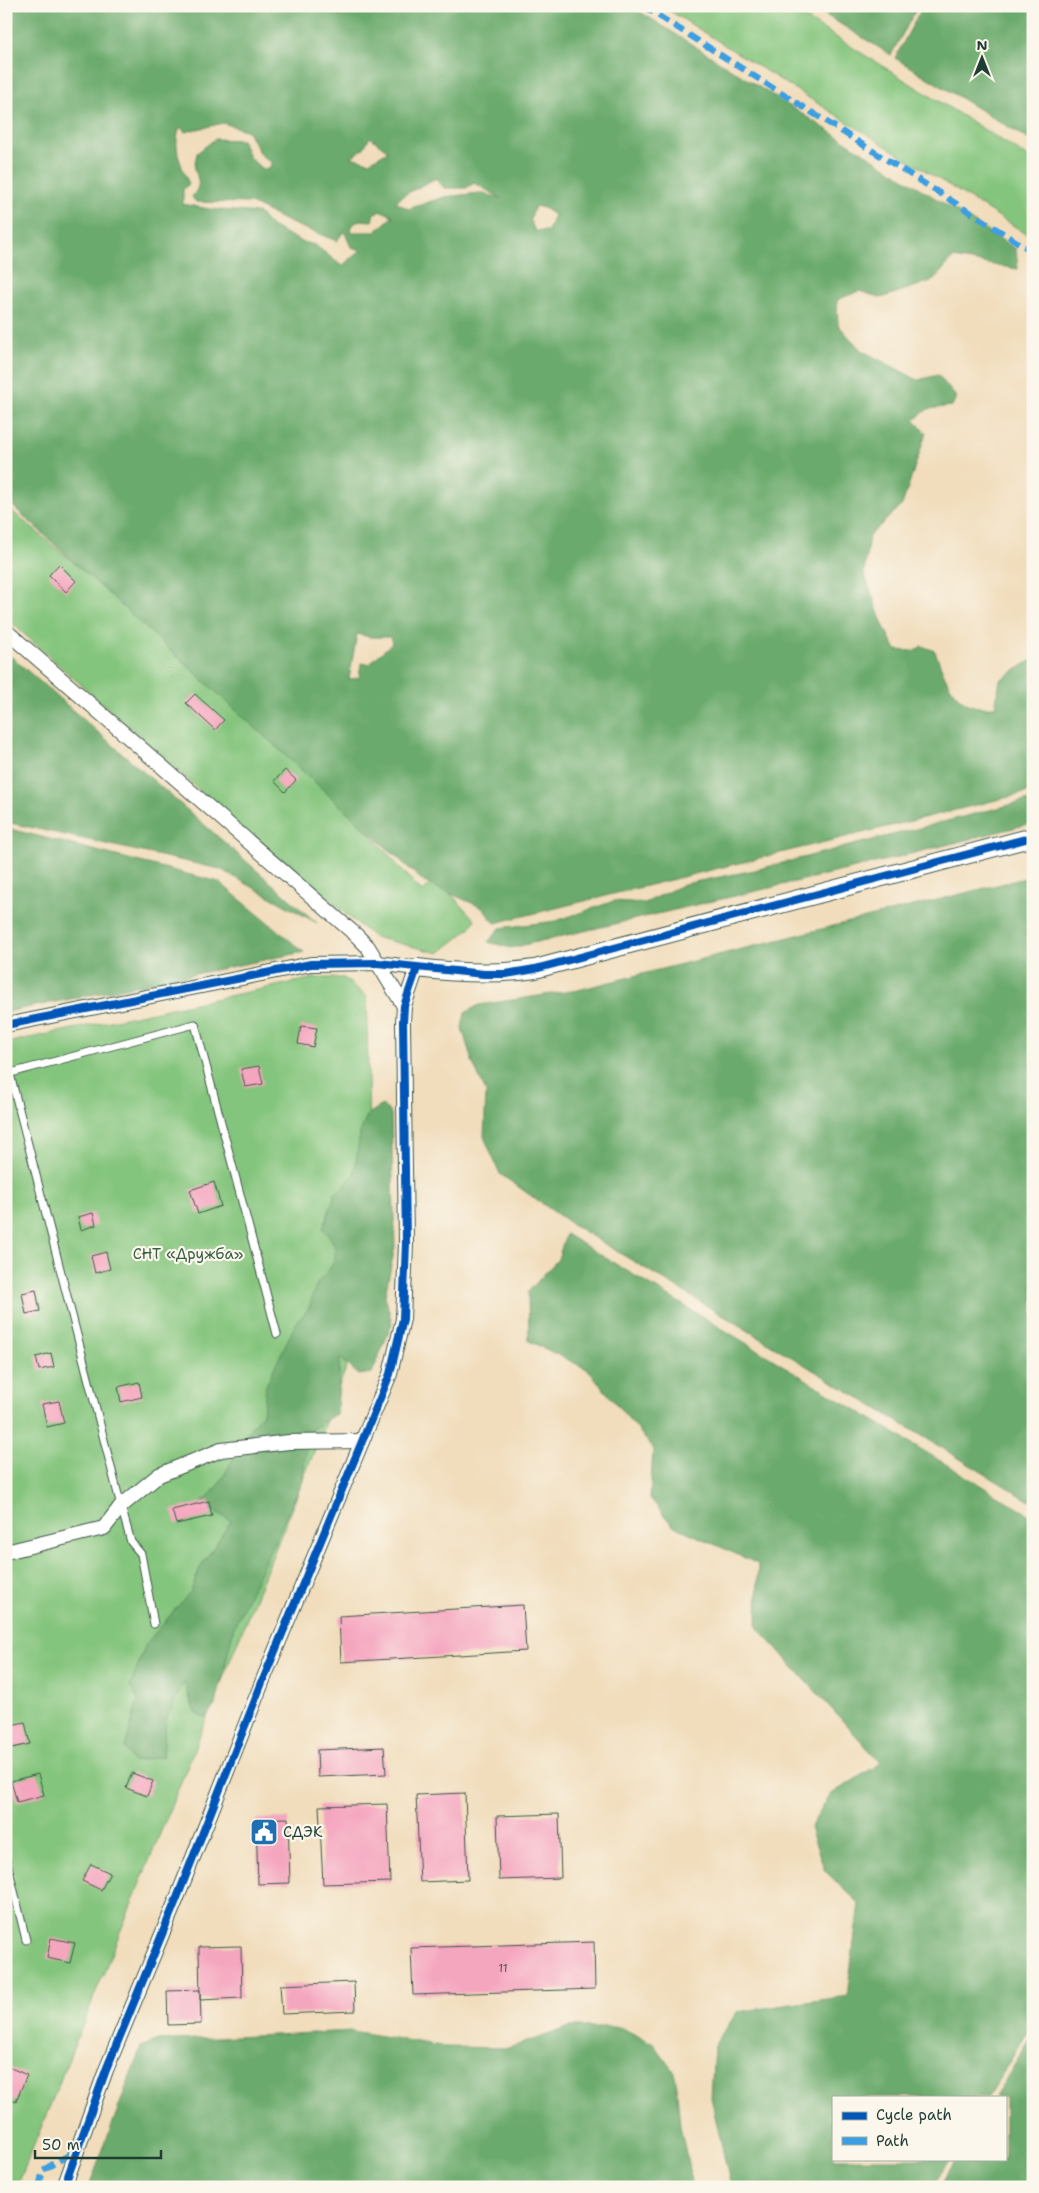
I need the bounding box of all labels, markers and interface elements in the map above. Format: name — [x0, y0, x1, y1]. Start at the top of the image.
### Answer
north arrow — [956, 32, 1006, 82]
text: N — [976, 36, 988, 54]
park label: СНТ «Дружба» — [133, 1244, 243, 1264]
public building icon: СДЭК — [249, 1817, 279, 1847]
place label: СДЭК — [283, 1822, 323, 1842]
house number: 11 — [498, 1960, 508, 1976]
legend — [832, 2096, 1006, 2160]
text: Cycle path — [876, 2105, 952, 2125]
scale bar — [35, 2128, 161, 2160]
text: Path — [876, 2131, 909, 2151]
text: 50 m — [42, 2135, 80, 2155]

